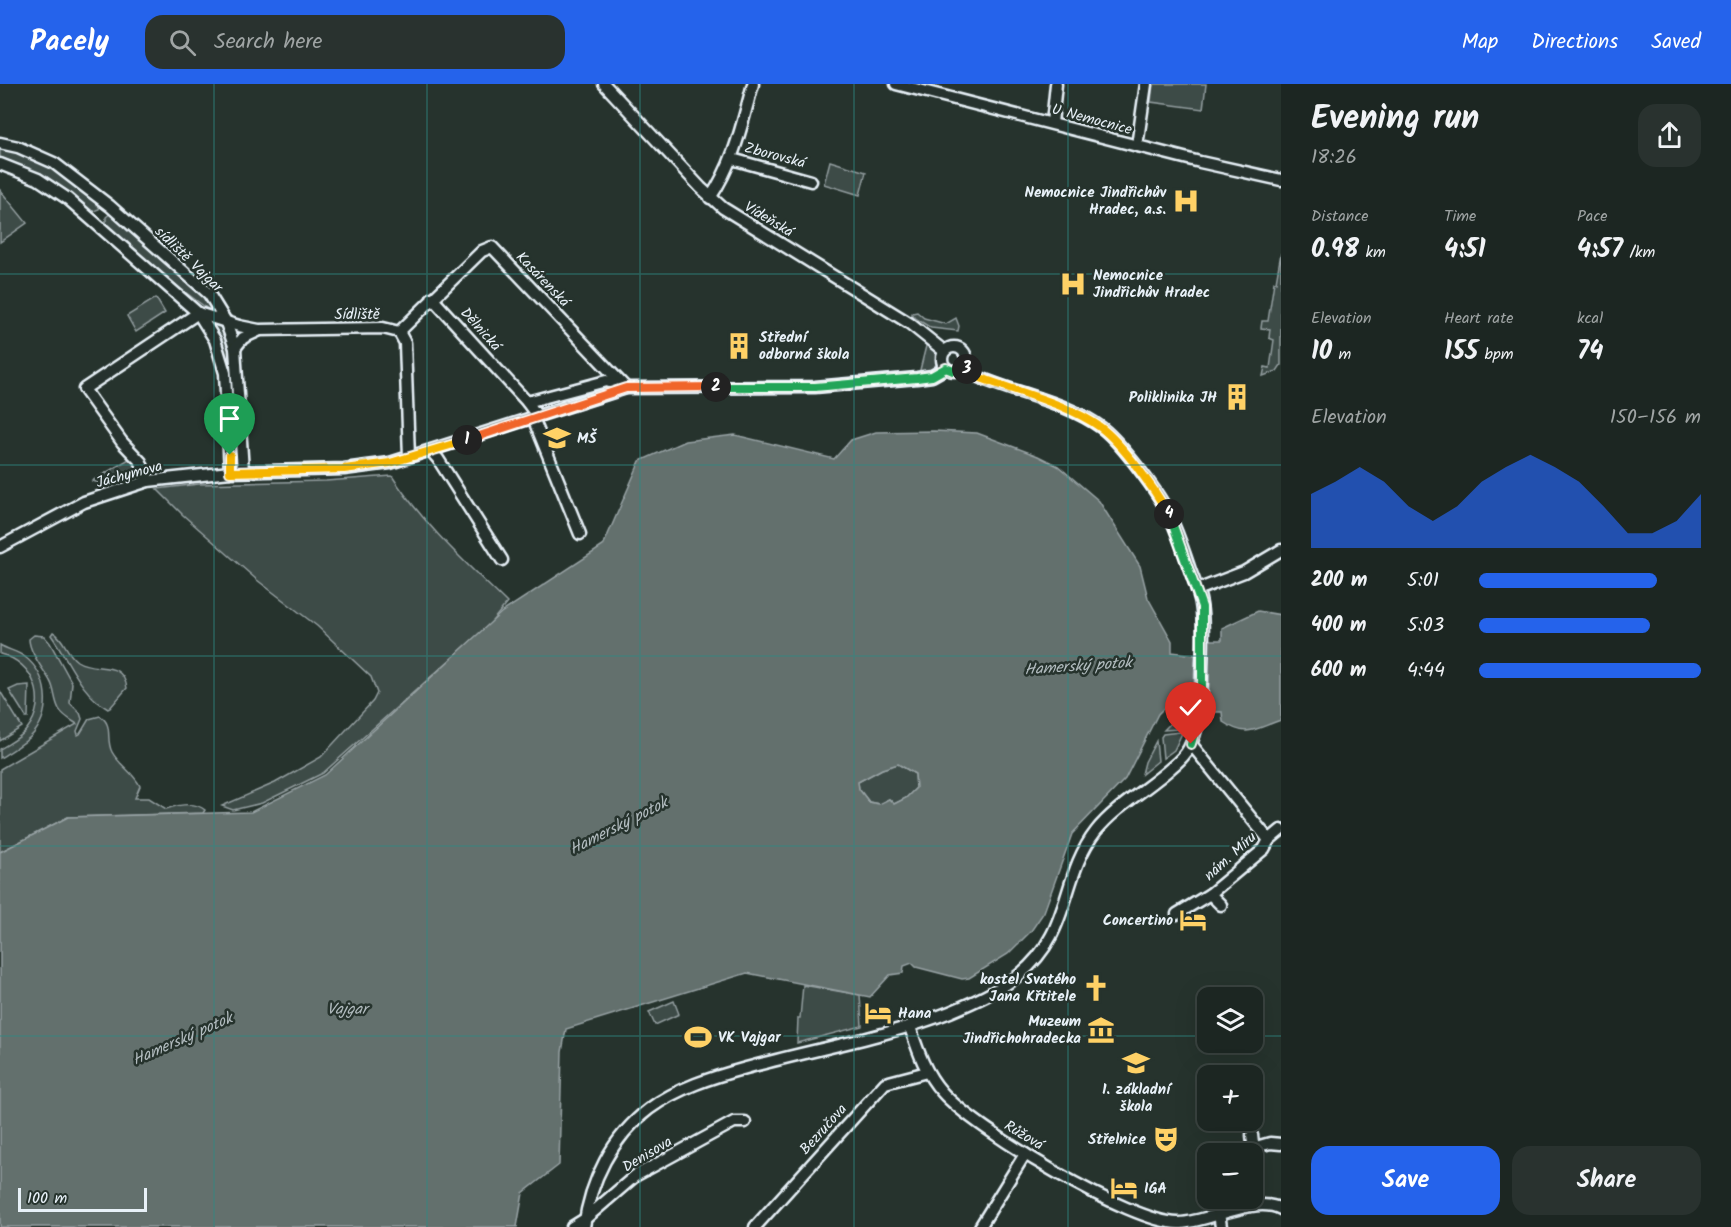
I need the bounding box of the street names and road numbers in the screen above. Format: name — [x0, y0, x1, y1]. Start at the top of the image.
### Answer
street label: U Nemocnice — [1049, 98, 1135, 142]
street label: Zborovská — [741, 136, 810, 176]
street label: Vídeňská — [739, 196, 800, 245]
street label: sídliště Vajgar — [149, 221, 229, 299]
street label: Kasárenská — [509, 246, 576, 314]
street label: Dělnická — [454, 302, 508, 359]
street label: Sídliště — [334, 303, 380, 327]
street label: Jáchymova — [93, 455, 165, 495]
street label: nám. Míru — [1199, 826, 1263, 887]
street label: Bezručova — [794, 1099, 853, 1161]
street label: Růžová — [999, 1115, 1050, 1158]
street label: Denisova — [618, 1131, 677, 1179]

